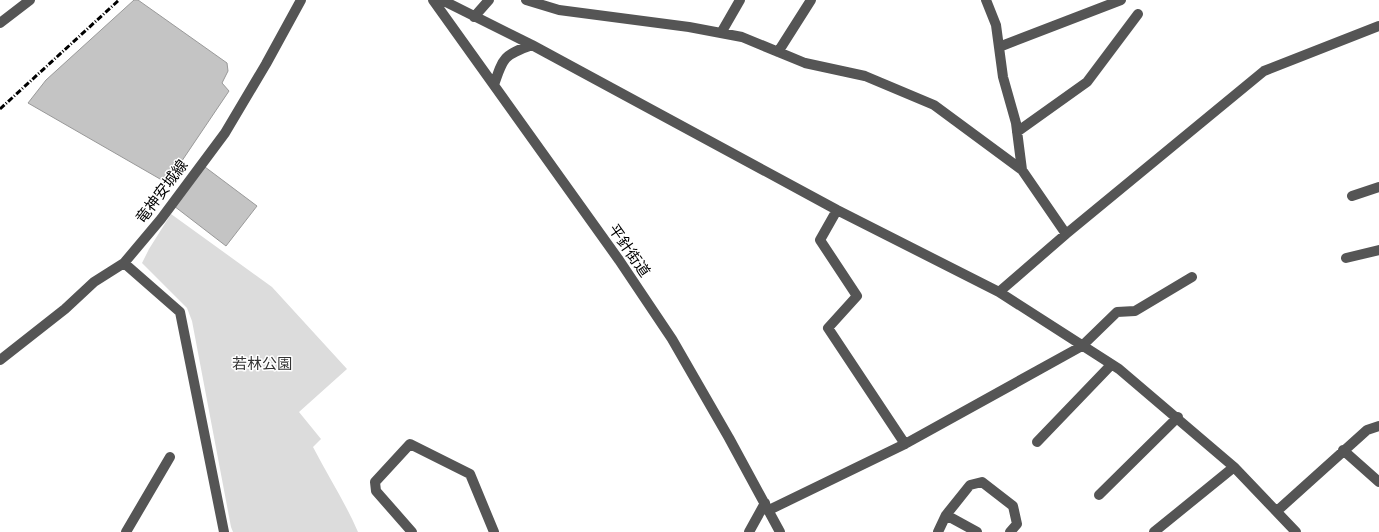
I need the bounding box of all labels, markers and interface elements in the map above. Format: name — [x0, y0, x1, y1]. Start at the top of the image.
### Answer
street label: 竜神安城線 — [131, 156, 191, 226]
street label: 平針街道 — [605, 220, 655, 280]
park label: 若林公園 — [232, 354, 292, 372]

